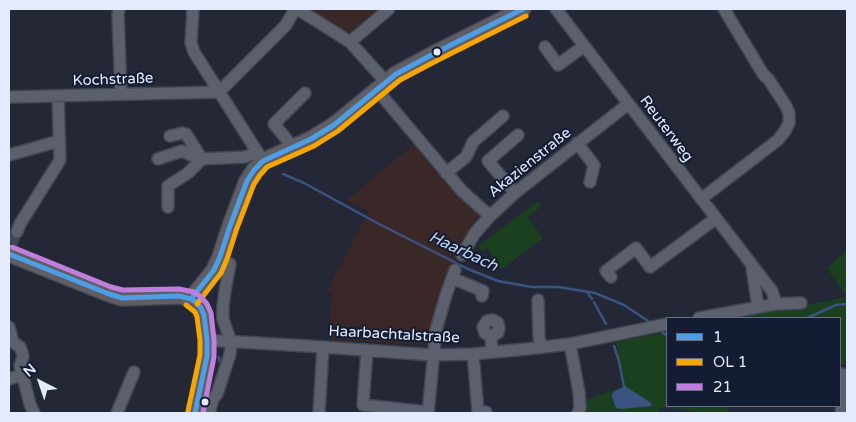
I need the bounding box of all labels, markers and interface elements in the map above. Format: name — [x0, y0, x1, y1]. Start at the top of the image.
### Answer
unlabelled marker — [432, 47, 442, 57]
street label: Kochstraße — [72, 70, 154, 90]
street label: Reuterweg — [635, 92, 697, 166]
street label: Akazienstraße — [485, 124, 575, 202]
water label: Haarbach — [426, 228, 500, 276]
legend — [666, 317, 841, 407]
street label: Haarbachtalstraße — [328, 323, 460, 347]
text: 1 — [713, 328, 722, 346]
text: OL 1 — [713, 353, 747, 371]
north arrow — [15, 357, 65, 407]
text: N — [20, 360, 40, 380]
text: 21 — [713, 378, 732, 396]
unlabelled marker — [200, 397, 210, 407]

